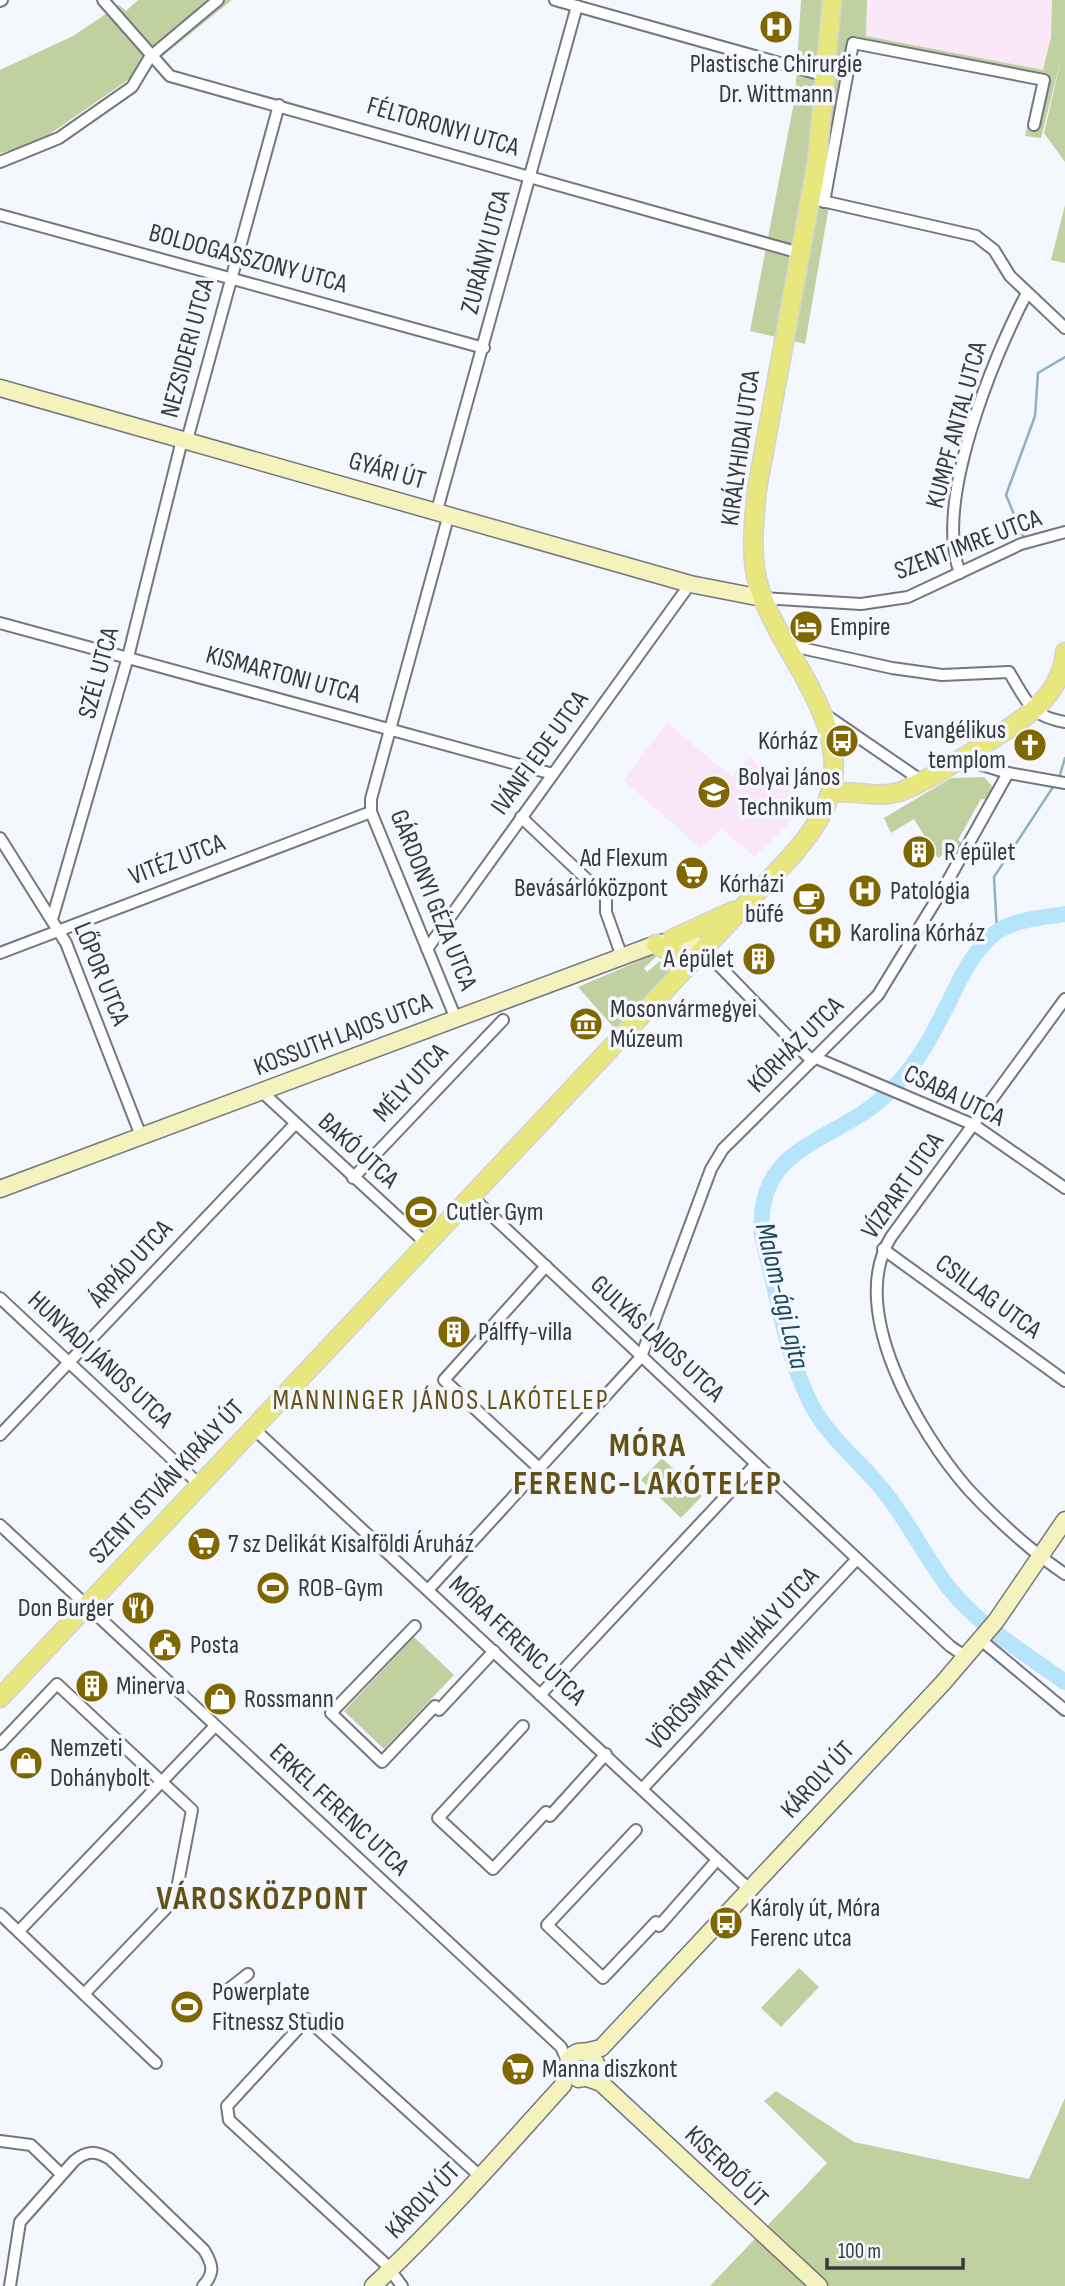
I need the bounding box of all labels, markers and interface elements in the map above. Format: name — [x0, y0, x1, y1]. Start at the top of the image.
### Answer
hospital icon: Plastische Chirurgie Dr. Wittmann — [757, 8, 795, 46]
place label: Plastische Chirurgie Dr. Wittmann — [690, 49, 862, 110]
street label: FÉLTORONYI UTCA — [363, 91, 523, 164]
street label: ZURÁNYI UTCA — [455, 186, 518, 317]
street label: BOLDOGASSZONY UTCA — [146, 218, 351, 301]
street label: NEZSIDERI UTCA — [155, 274, 222, 421]
street label: KUMPF ANTAL UTCA — [920, 338, 994, 512]
street label: KIRÁLYHIDAI UTCA — [715, 367, 767, 528]
street label: GYÁRI ÚT — [345, 445, 429, 497]
street label: SZENT IMRE UTCA — [890, 502, 1047, 587]
hotel icon: Empire — [787, 608, 825, 646]
place label: Empire — [830, 612, 891, 643]
street label: SZÉL UTCA — [72, 623, 126, 722]
street label: KISMARTONI UTCA — [202, 640, 364, 711]
street label: IVÁNFI EDE UTCA — [485, 684, 596, 821]
place label: Evangélikus templom — [903, 715, 1006, 776]
bus stop icon: Kórház — [823, 722, 861, 760]
place label: Kórház — [758, 726, 818, 757]
church icon: Evangélikus templom — [1011, 726, 1049, 764]
place label: Bolyai János Technikum — [738, 762, 840, 823]
school or university icon: Bolyai János Technikum — [695, 773, 733, 811]
street label: GÁRDONYI GÉZA UTCA — [383, 805, 484, 996]
street label: VITÉZ UTCA — [125, 827, 230, 892]
building icon: R épület — [900, 833, 938, 871]
place label: R épület — [944, 837, 1015, 868]
place label: Ad Flexum Bevásárlóközpont — [514, 843, 668, 904]
supermarket icon: Ad Flexum Bevásárlóközpont — [673, 854, 711, 892]
place label: Kórházi büfé — [719, 869, 784, 930]
hospital icon: Patológia — [846, 872, 884, 910]
place label: Patológia — [890, 876, 970, 907]
cafe icon: Kórházi büfé — [790, 880, 828, 918]
hospital icon: Karolina Kórház — [806, 914, 844, 952]
street label: LŐPOR UTCA — [66, 918, 136, 1031]
place label: Karolina Kórház — [850, 918, 985, 949]
building icon: A épület — [740, 940, 778, 978]
place label: A épület — [663, 944, 734, 975]
street label: KOSSUTH LAJOS UTCA — [250, 987, 437, 1083]
street label: KÓRHÁZ UTCA — [742, 990, 851, 1099]
place label: Mosonvármegyei Múzeum — [610, 994, 757, 1055]
museum icon: Mosonvármegyei Múzeum — [567, 1005, 605, 1043]
street label: MÉLY UTCA — [367, 1037, 456, 1129]
street label: CSABA UTCA — [898, 1058, 1010, 1134]
street label: BAKÓ UTCA — [311, 1107, 405, 1196]
street label: VÍZPART UTCA — [855, 1126, 951, 1245]
sports icon: Cutler Gym — [402, 1193, 440, 1231]
place label: Cutler Gym — [446, 1197, 544, 1228]
street label: ÁRPÁD UTCA — [82, 1213, 180, 1315]
water label: Malom-ági Lajta — [748, 1219, 816, 1373]
street label: CSILLAG UTCA — [929, 1248, 1048, 1346]
street label: GULYÁS LAJOS UTCA — [584, 1269, 731, 1409]
street label: HUNYADI JÁNOS UTCA — [21, 1285, 179, 1436]
building icon: Pálffy-villa — [435, 1313, 473, 1351]
place label: Pálffy-villa — [478, 1317, 572, 1348]
district label: MANNINGER JÁNOS LAKÓTELEP — [272, 1384, 610, 1417]
street label: SZENT ISTVÁN KIRÁLY ÚT — [83, 1393, 251, 1571]
district label: MÓRA FERENC-LAKÓTELEP — [513, 1426, 783, 1504]
supermarket icon: 7 sz Delikát Kisalföldi Áruház — [185, 1525, 223, 1563]
place label: 7 sz Delikát Kisalföldi Áruház — [228, 1529, 474, 1560]
street label: VÖRÖSMARTY MIHÁLY UTCA — [640, 1561, 826, 1757]
sports icon: ROB-Gym — [254, 1569, 292, 1607]
street label: MÓRA FERENC UTCA — [442, 1570, 592, 1713]
place label: ROB-Gym — [298, 1573, 383, 1604]
restaurant icon: Don Burger — [119, 1589, 157, 1627]
place label: Don Burger — [18, 1593, 115, 1624]
public building icon: Posta — [146, 1626, 184, 1664]
place label: Posta — [190, 1630, 239, 1661]
building icon: Minerva — [73, 1667, 111, 1705]
place label: Minerva — [116, 1671, 185, 1702]
shop icon: Rossmann — [201, 1680, 239, 1718]
place label: Rossmann — [244, 1684, 334, 1715]
place label: Nemzeti Dohánybolt — [50, 1733, 150, 1794]
street label: KÁROLY ÚT — [775, 1735, 861, 1825]
street label: ERKEL FERENC UTCA — [263, 1738, 416, 1883]
shop icon: Nemzeti Dohánybolt — [7, 1744, 45, 1782]
district label: VÁROSKÖZPONT — [156, 1879, 370, 1919]
place label: Károly út, Móra Ferenc utca — [750, 1893, 880, 1954]
bus stop icon: Károly út, Móra Ferenc utca — [707, 1904, 745, 1942]
place label: Powerplate Fitnessz Studio — [212, 1977, 345, 2038]
sports icon: Powerplate Fitnessz Studio — [168, 1988, 206, 2026]
supermarket icon: Manna diszkont — [499, 2050, 537, 2088]
place label: Manna diszkont — [542, 2054, 677, 2085]
street label: KISERDŐ ÚT — [678, 2120, 774, 2214]
street label: KÁROLY ÚT — [379, 2156, 467, 2246]
scale bar — [827, 2226, 964, 2270]
text: 100 m — [838, 2239, 881, 2264]

